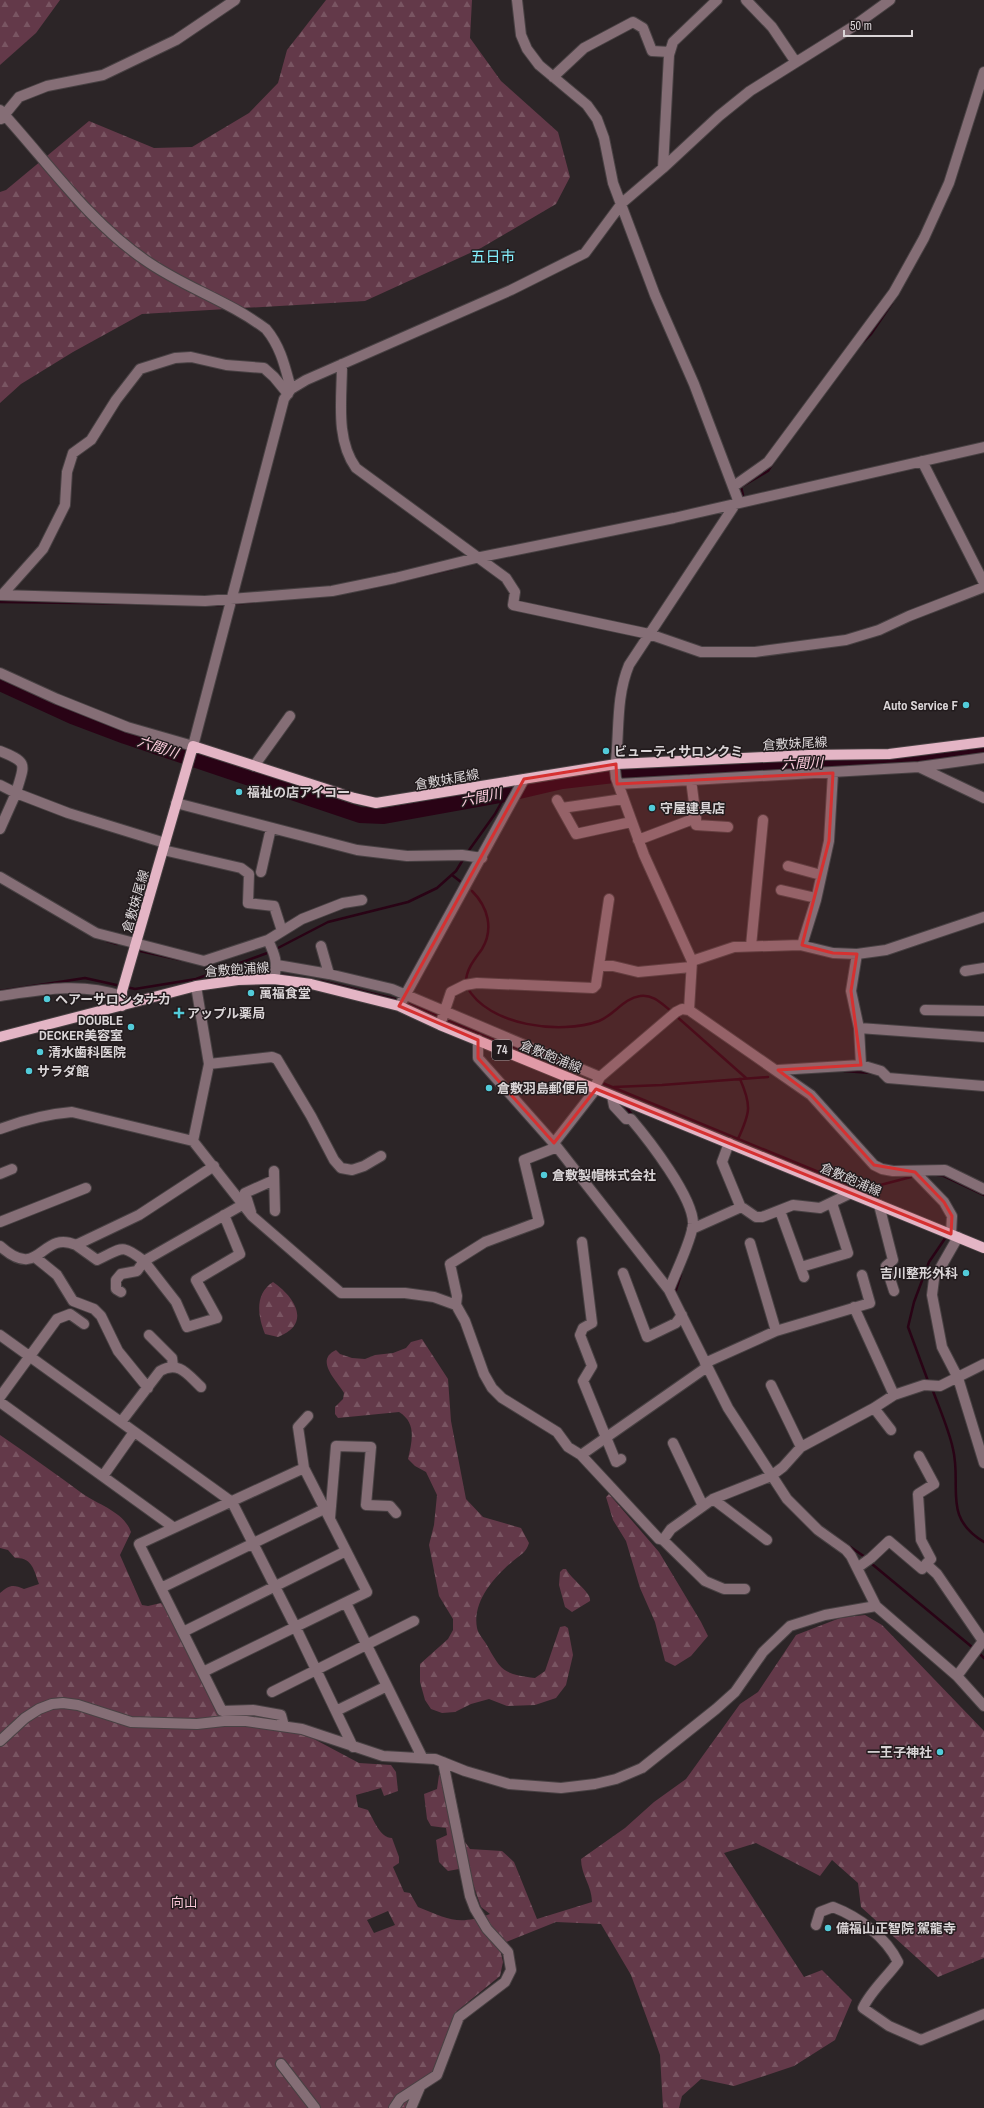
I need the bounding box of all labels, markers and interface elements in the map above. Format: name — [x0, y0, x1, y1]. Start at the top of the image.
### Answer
scale bar — [844, 12, 912, 38]
text: 50 m — [850, 18, 872, 34]
district label: 五日市 — [470, 246, 516, 267]
place label: Auto Service F — [883, 697, 958, 714]
marker: Auto Service F — [961, 700, 971, 710]
water label: 六間川 — [135, 732, 183, 763]
street label: 倉敷妹尾線 — [762, 733, 828, 754]
place label: ビューティサロンクミ — [614, 743, 743, 760]
marker: ビューティサロンクミ — [601, 746, 611, 756]
water label: 六間川 — [781, 753, 825, 773]
street label: 倉敷妹尾線 — [414, 765, 481, 794]
place label: 福祉の店アイコー — [247, 784, 350, 801]
water label: 六間川 — [459, 784, 505, 810]
marker: 福祉の店アイコー — [234, 787, 244, 797]
place label: 守屋建具店 — [660, 800, 725, 817]
marker: 守屋建具店 — [647, 803, 657, 813]
street label: 倉敷妹尾線 — [118, 868, 153, 935]
street label: 倉敷飽浦線 — [204, 959, 270, 980]
place label: 萬福食堂 — [259, 985, 311, 1002]
marker: 萬福食堂 — [246, 988, 256, 998]
place label: ヘアーサロンタナカ — [55, 991, 171, 1008]
marker: ヘアーサロンタナカ — [42, 994, 52, 1004]
place label: アップル薬局 — [187, 1005, 265, 1022]
marker: アップル薬局 — [174, 1008, 184, 1018]
place label: DOUBLE DECKER美容室 — [39, 1012, 123, 1044]
marker: DOUBLE DECKER美容室 — [126, 1022, 136, 1032]
street label: 倉敷飽浦線 — [517, 1036, 584, 1077]
road number: 74 — [492, 1040, 512, 1060]
place label: 清水歯科医院 — [48, 1044, 126, 1061]
marker: 清水歯科医院 — [35, 1047, 45, 1057]
place label: サラダ館 — [37, 1063, 89, 1080]
marker: サラダ館 — [24, 1066, 34, 1076]
place label: 倉敷羽島郵便局 — [497, 1080, 588, 1097]
marker: 倉敷羽島郵便局 — [484, 1083, 494, 1093]
street label: 倉敷飽浦線 — [818, 1159, 884, 1200]
place label: 倉敷製帽株式会社 — [552, 1167, 656, 1184]
marker: 倉敷製帽株式会社 — [539, 1170, 549, 1180]
place label: 吉川整形外科 — [880, 1265, 958, 1282]
marker: 吉川整形外科 — [961, 1268, 971, 1278]
place label: 一王子神社 — [867, 1744, 932, 1761]
marker: 一王子神社 — [935, 1747, 945, 1757]
park label: 向山 — [171, 1894, 197, 1911]
place label: 備福山正智院 駕龍寺 — [836, 1920, 956, 1937]
marker: 備福山正智院 駕龍寺 — [823, 1923, 833, 1933]

